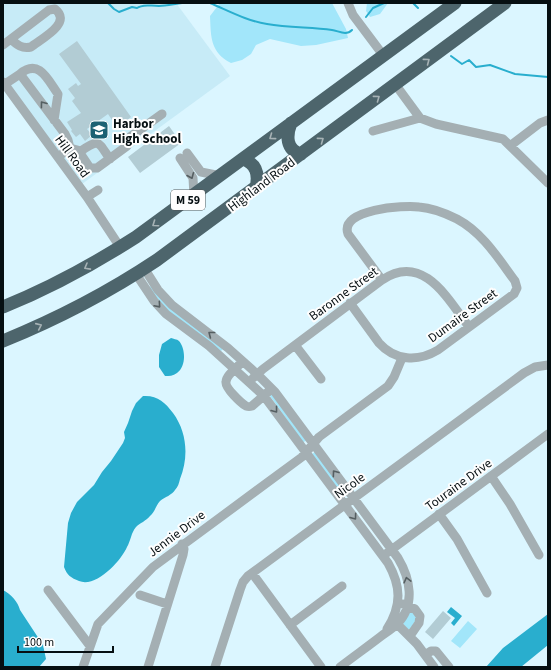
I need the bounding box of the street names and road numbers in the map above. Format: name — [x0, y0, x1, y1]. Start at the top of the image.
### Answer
street label: Hill Road — [51, 132, 94, 182]
street label: Highland Road — [224, 154, 299, 216]
road number: M 59 — [171, 190, 205, 210]
street label: Baronne Street — [305, 262, 382, 325]
street label: Dumaire Street — [424, 284, 501, 347]
street label: Touraine Drive — [422, 454, 496, 515]
street label: Nicole — [331, 469, 369, 503]
street label: Jennie Drive — [144, 506, 209, 561]

